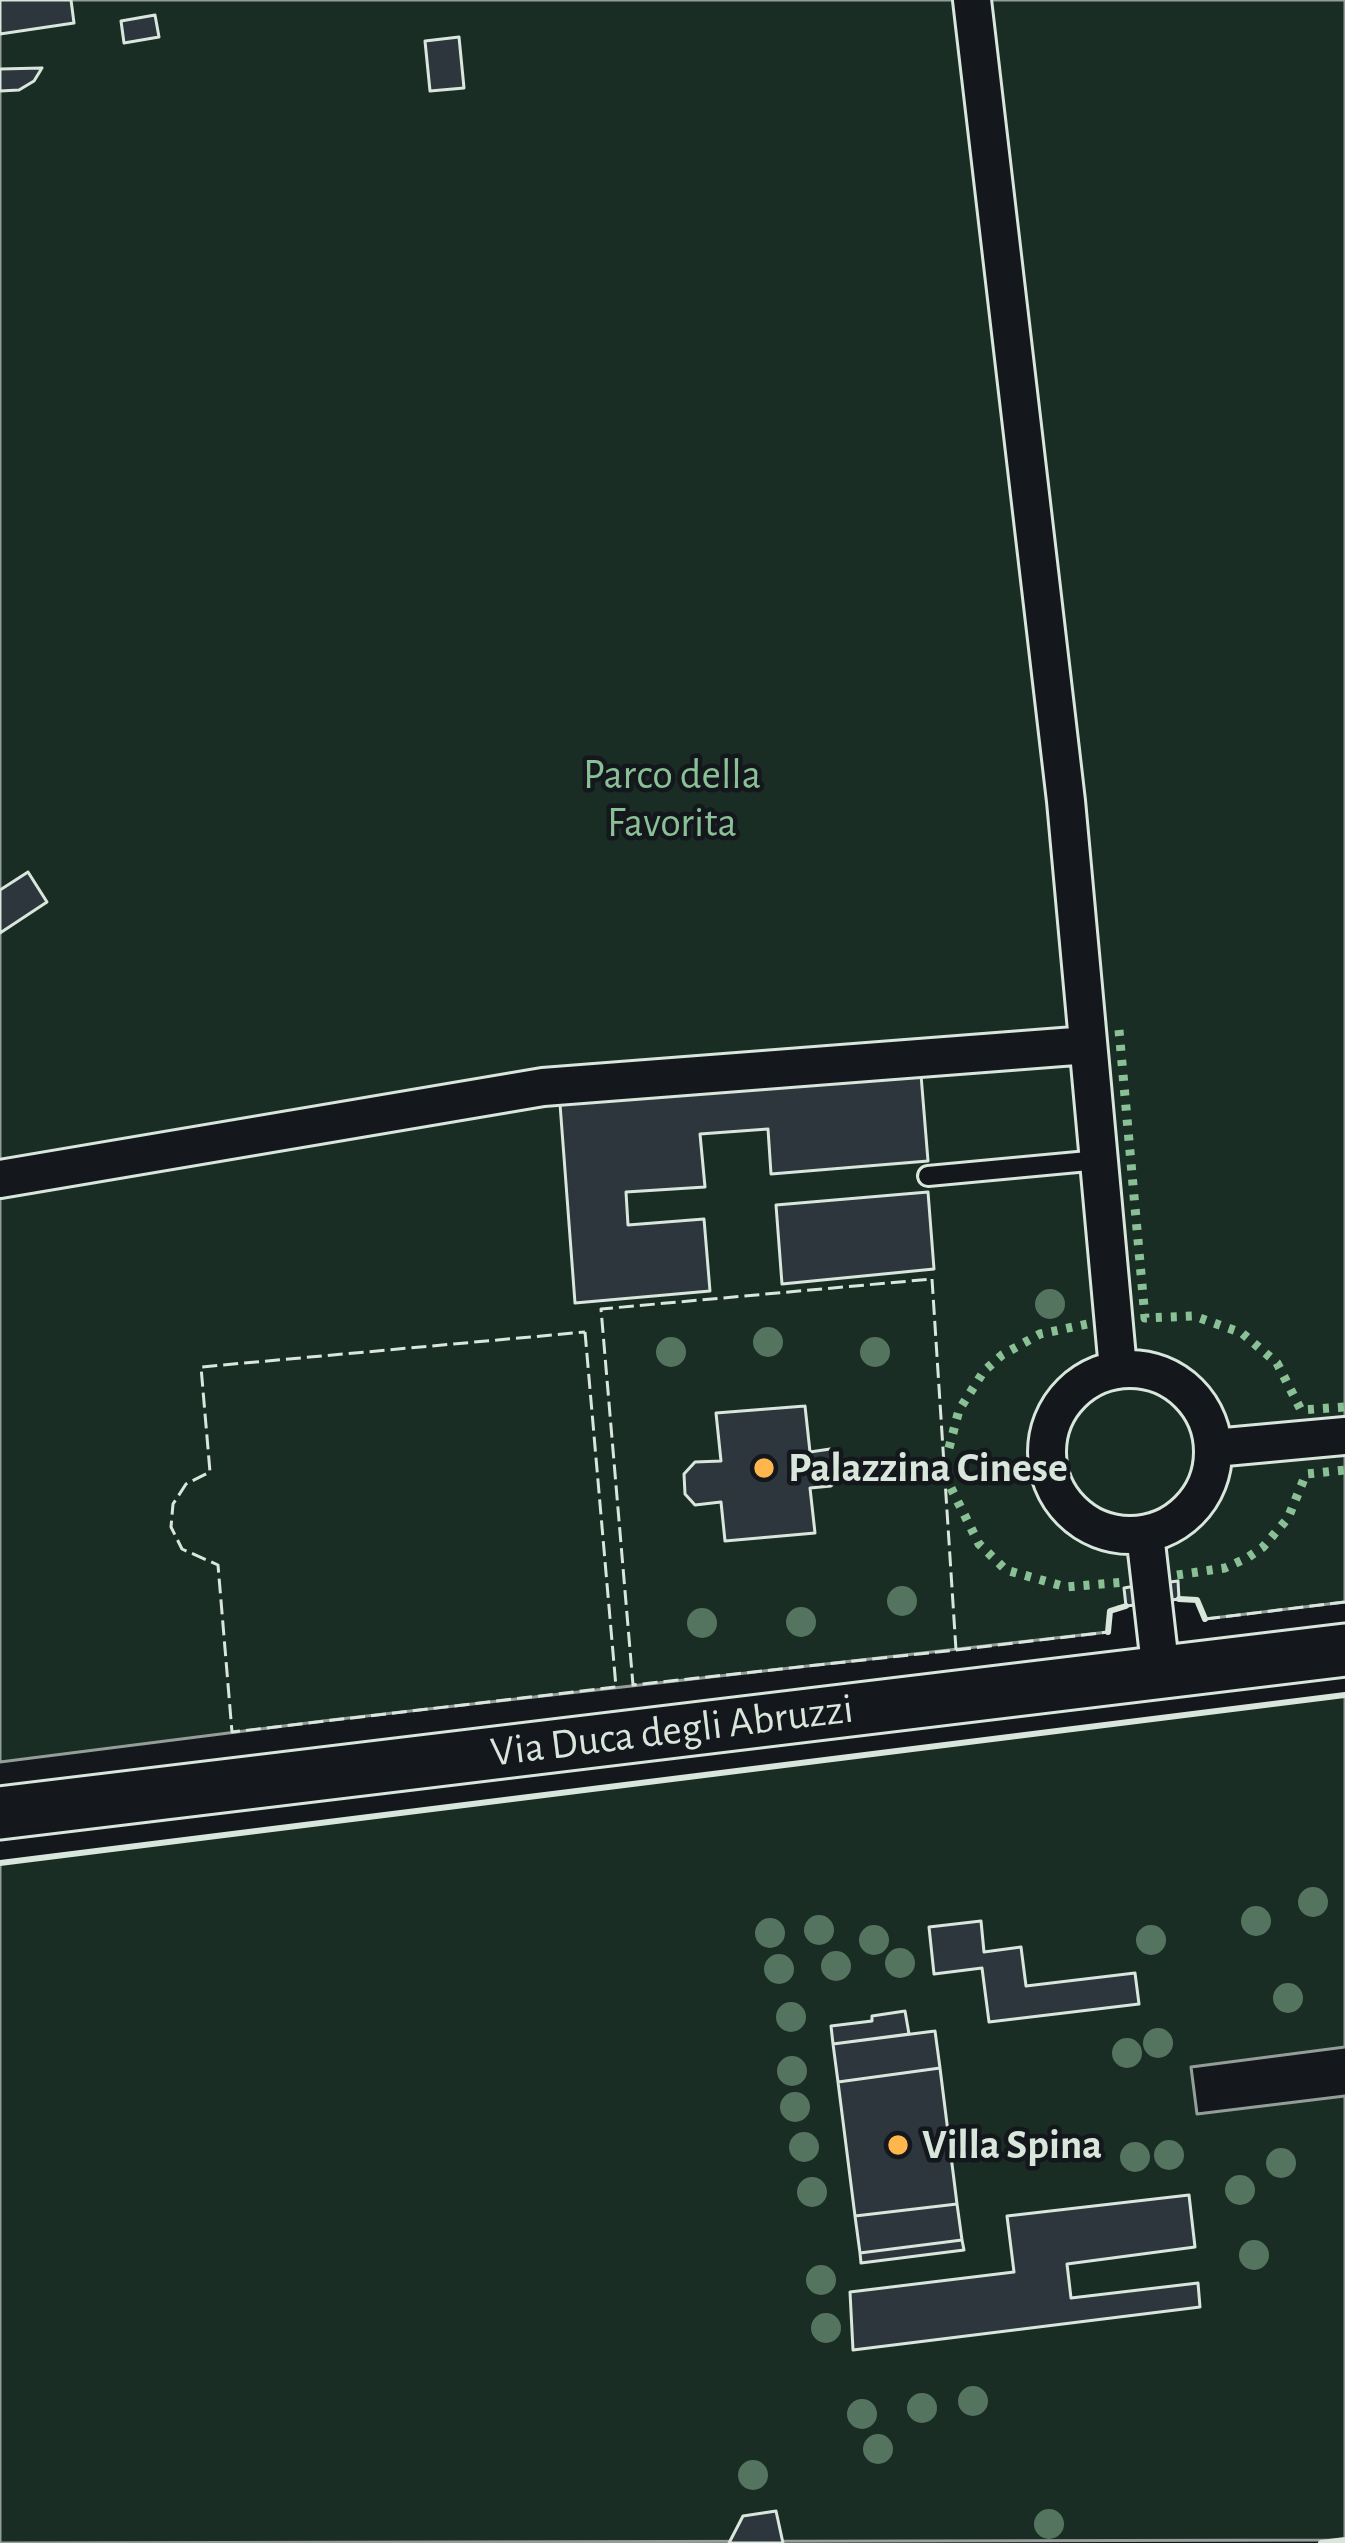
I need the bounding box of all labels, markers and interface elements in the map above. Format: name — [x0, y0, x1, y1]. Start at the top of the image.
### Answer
park label: Parco della Favorita — [583, 750, 761, 848]
place label: Palazzina Cinese — [788, 1443, 1068, 1493]
marker: Palazzina Cinese — [751, 1455, 777, 1481]
street label: Via Duca degli Abruzzi — [488, 1684, 856, 1778]
place label: Villa Spina — [922, 2120, 1102, 2170]
marker: Villa Spina — [885, 2132, 911, 2158]

